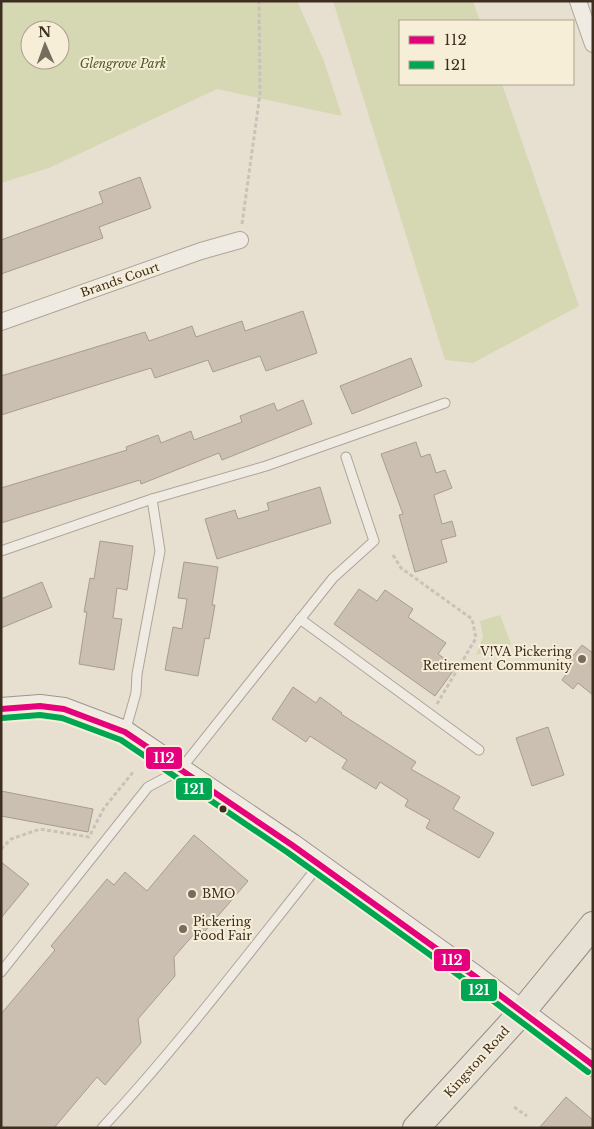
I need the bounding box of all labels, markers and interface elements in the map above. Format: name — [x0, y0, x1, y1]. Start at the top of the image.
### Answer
north arrow — [20, 20, 70, 70]
legend — [399, 20, 574, 85]
text: N — [38, 23, 51, 41]
text: 112 — [444, 30, 467, 49]
text: 121 — [444, 55, 467, 74]
park label: Glengrove Park — [80, 56, 166, 71]
street label: Brands Court — [78, 259, 162, 300]
place label: V!VA Pickering Retirement Community — [423, 644, 573, 673]
marker: V!VA Pickering Retirement Community — [576, 653, 588, 665]
line badge: 112 — [145, 746, 183, 770]
text: 112 — [153, 749, 175, 767]
line badge: 121 — [175, 777, 213, 801]
text: 121 — [183, 780, 205, 798]
unlabelled marker — [218, 804, 228, 814]
place label: BMO — [202, 886, 235, 901]
marker: BMO — [186, 888, 198, 900]
place label: Pickering Food Fair — [193, 914, 252, 943]
marker: Pickering Food Fair — [177, 923, 189, 935]
line badge: 112 — [433, 948, 471, 972]
text: 112 — [441, 951, 463, 969]
line badge: 121 — [460, 978, 498, 1002]
text: 121 — [468, 981, 490, 999]
street label: Kingston Road — [441, 1023, 512, 1100]

